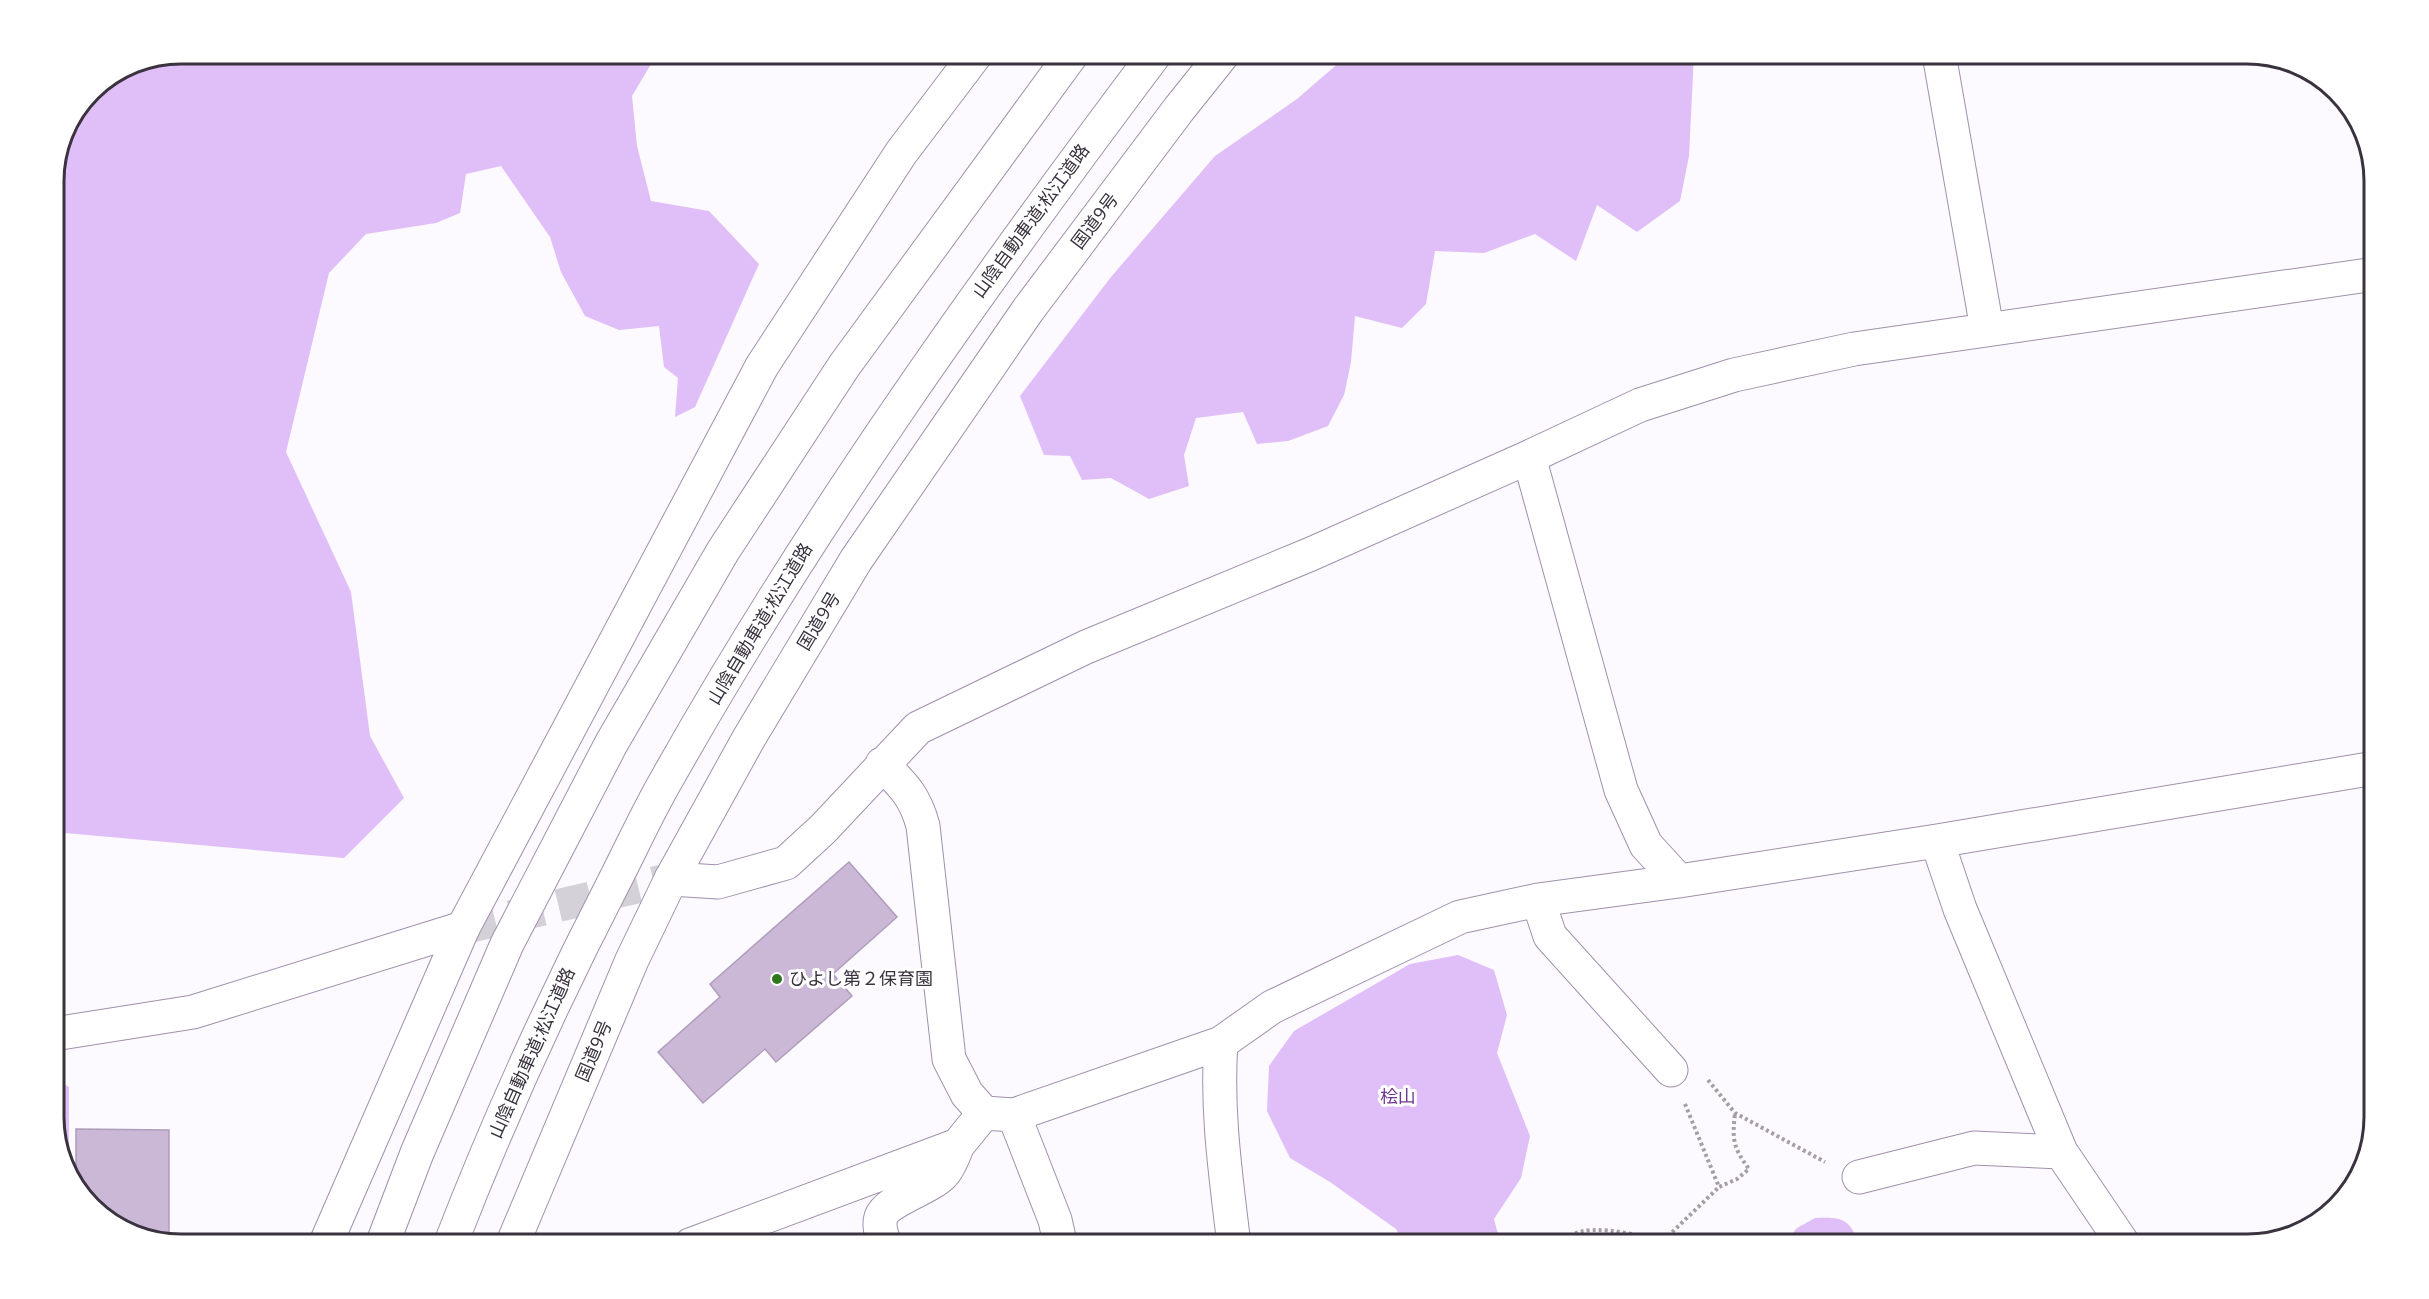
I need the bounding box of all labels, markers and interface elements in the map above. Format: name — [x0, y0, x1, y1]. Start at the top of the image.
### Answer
street label: 山陰自動車道;松江道路 — [966, 139, 1094, 302]
street label: 国道9号 — [1065, 188, 1123, 253]
street label: 山陰自動車道;松江道路 — [701, 538, 817, 709]
street label: 国道9号 — [791, 587, 845, 654]
street label: 山陰自動車道;松江道路 — [483, 963, 580, 1142]
place label: ひよし第２保育園 — [789, 966, 933, 990]
marker: ひよし第２保育園 — [770, 972, 784, 986]
street label: 国道9号 — [569, 1016, 617, 1085]
park label: 桧山 — [1380, 1084, 1416, 1108]

